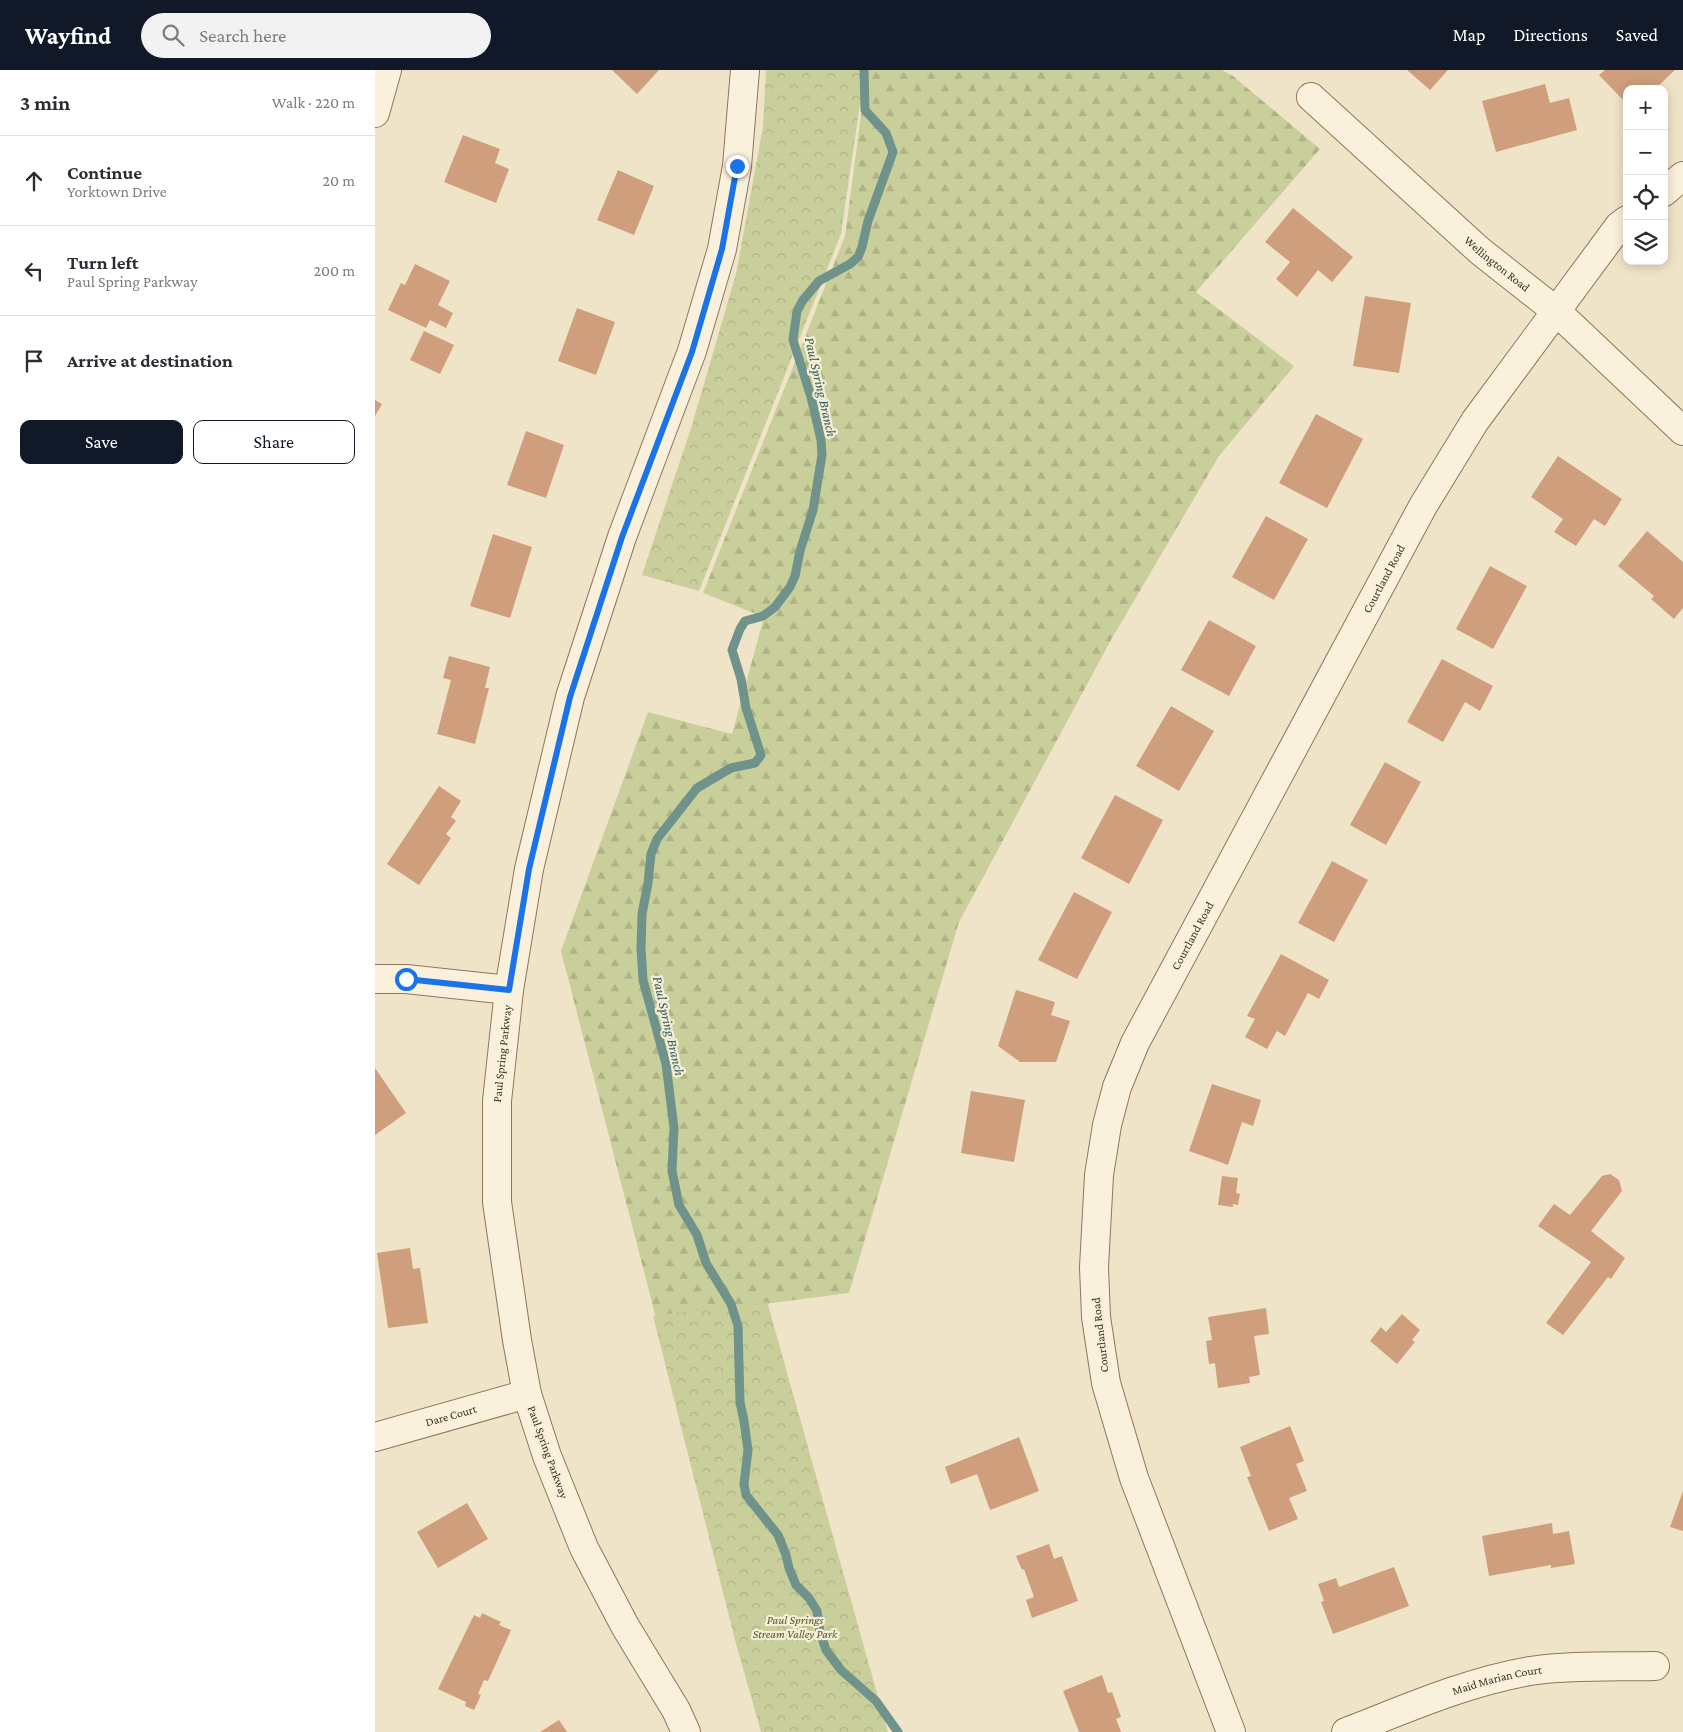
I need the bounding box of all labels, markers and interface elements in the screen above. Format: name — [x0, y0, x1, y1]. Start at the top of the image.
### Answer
search box — [141, 13, 491, 58]
icon: search — [159, 21, 187, 49]
text: Wayfind — [25, 22, 111, 49]
text: Search here — [199, 25, 286, 46]
text: Map — [1453, 25, 1485, 45]
text: Directions — [1513, 25, 1588, 45]
text: Saved — [1616, 25, 1658, 45]
map controls — [1623, 85, 1668, 265]
button: + — [1623, 85, 1668, 130]
text: 3 min — [20, 91, 70, 115]
text: Walk · 220 m — [272, 94, 355, 111]
button: − — [1623, 130, 1668, 175]
route end — [726, 155, 749, 178]
text: Continue — [67, 162, 142, 183]
icon: ahead — [20, 167, 48, 195]
text: 20 m — [322, 172, 355, 189]
button: locate — [1623, 175, 1668, 220]
text: Yorktown Drive — [67, 183, 167, 200]
button: layers — [1623, 220, 1668, 265]
street label: Wellington Road — [1461, 233, 1533, 295]
text: Turn left — [67, 252, 139, 273]
icon: left — [20, 257, 48, 285]
text: 200 m — [313, 262, 355, 279]
text: Paul Spring Parkway — [67, 273, 198, 290]
water label: Paul Spring Branch — [802, 336, 840, 439]
icon: arrive — [20, 347, 48, 375]
text: Arrive at destination — [67, 350, 233, 371]
button: Save — [20, 420, 183, 464]
button: Share — [193, 420, 355, 464]
street label: Courtland Road — [1360, 542, 1408, 616]
street label: Courtland Road — [1168, 899, 1217, 972]
route start — [395, 968, 418, 991]
water label: Paul Spring Branch — [650, 975, 688, 1078]
street label: Paul Spring Parkway — [490, 1004, 514, 1103]
street label: Courtland Road — [1088, 1296, 1112, 1373]
street label: Dare Court — [424, 1401, 479, 1429]
street label: Paul Spring Parkway — [525, 1404, 571, 1501]
park label: Paul Springs Stream Valley Park — [753, 1613, 838, 1641]
street label: Maid Marian Court — [1450, 1662, 1544, 1698]

